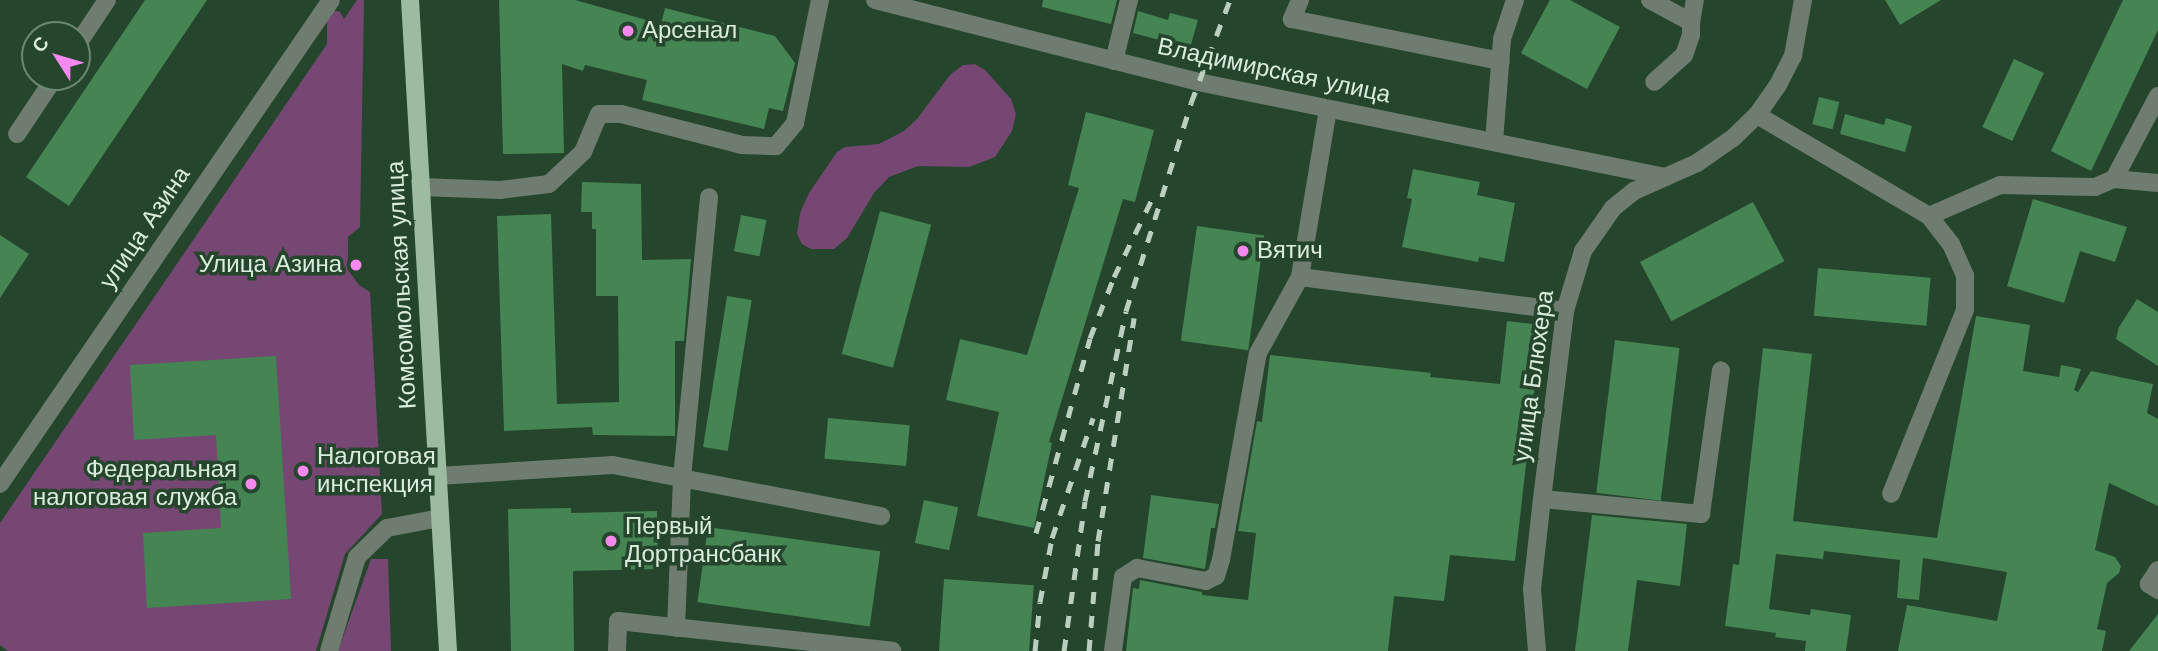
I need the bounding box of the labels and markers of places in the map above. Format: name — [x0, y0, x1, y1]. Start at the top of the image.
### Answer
place label: Арсенал — [642, 17, 737, 45]
marker: Арсенал — [620, 23, 636, 39]
place label: Вятич — [1257, 237, 1323, 265]
marker: Вятич — [1235, 243, 1251, 259]
place label: Улица Азина — [199, 251, 342, 279]
marker: Улица Азина — [348, 257, 364, 273]
place label: Налоговая инспекция — [317, 443, 436, 499]
place label: Федеральная налоговая служба — [33, 456, 237, 512]
marker: Налоговая инспекция — [295, 463, 311, 479]
marker: Федеральная налоговая служба — [243, 476, 259, 492]
place label: Первый Дортрансбанк — [625, 513, 781, 569]
marker: Первый Дортрансбанк — [603, 533, 619, 549]

